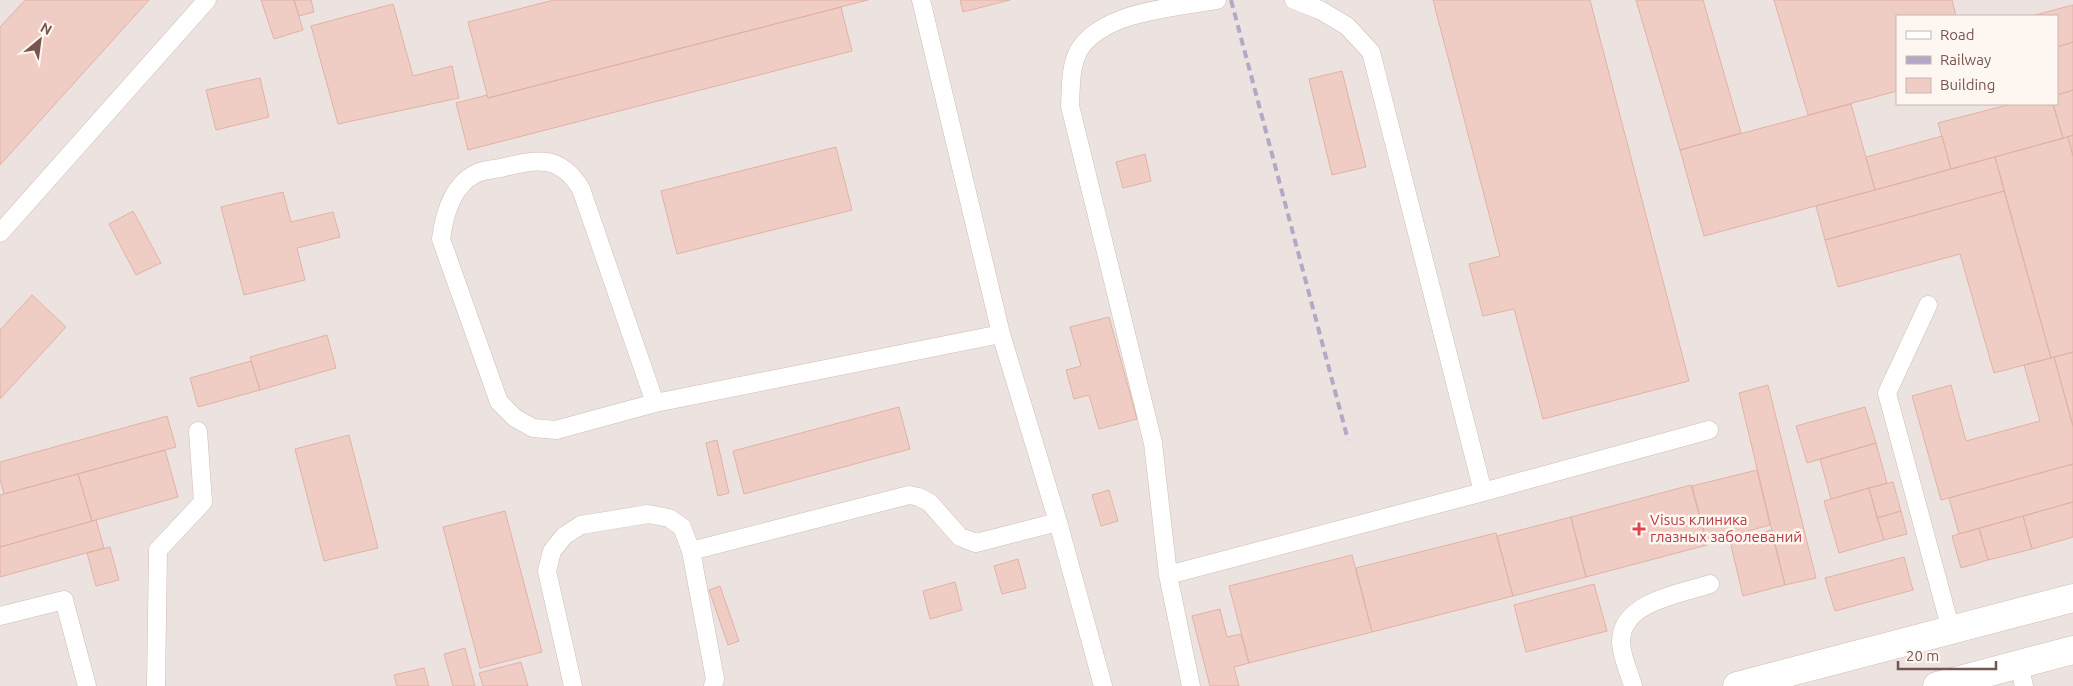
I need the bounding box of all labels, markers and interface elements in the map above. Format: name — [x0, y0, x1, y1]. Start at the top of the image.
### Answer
north arrow — [15, 15, 65, 65]
legend — [1896, 15, 2058, 105]
text: N — [38, 19, 55, 38]
text: Road — [1940, 26, 1975, 43]
text: Railway — [1940, 51, 1991, 68]
text: Building — [1940, 76, 1995, 93]
place label: Visus клиника глазных заболеваний — [1650, 511, 1802, 545]
marker: Visus клиника глазных заболеваний — [1632, 522, 1646, 536]
scale bar — [1898, 638, 1996, 670]
text: 20 m — [1906, 647, 1939, 664]

